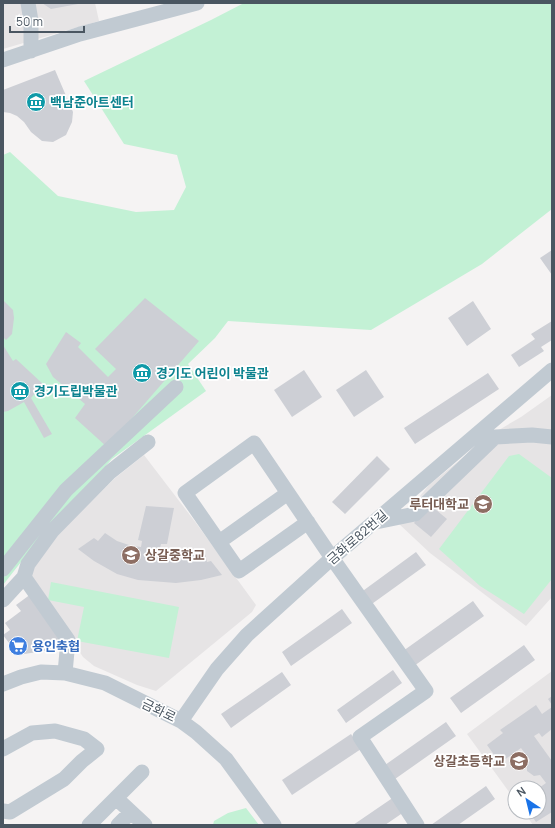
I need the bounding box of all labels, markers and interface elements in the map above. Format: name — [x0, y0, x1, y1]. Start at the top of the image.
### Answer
scale bar — [10, 8, 84, 34]
text: 50 m — [16, 13, 43, 30]
museum icon: 백남준아트센터 — [25, 91, 47, 113]
place label: 백남준아트센터 — [50, 93, 134, 111]
museum icon: 경기도 어린이 박물관 — [131, 362, 153, 384]
place label: 경기도 어린이 박물관 — [156, 364, 269, 382]
museum icon: 경기도립박물관 — [9, 380, 31, 402]
place label: 경기도립박물관 — [34, 382, 118, 400]
school or university icon: 루터대학교 — [472, 493, 494, 515]
place label: 루터대학교 — [409, 495, 469, 513]
street label: 금화로82번길 — [323, 506, 391, 568]
school or university icon: 상갈중학교 — [120, 544, 142, 566]
place label: 상갈중학교 — [145, 546, 205, 564]
supermarket icon: 용인축협 — [7, 635, 29, 657]
place label: 용인축협 — [32, 637, 80, 655]
street label: 금화로 — [139, 694, 179, 726]
school or university icon: 상갈초등학교 — [508, 750, 530, 772]
place label: 상갈초등학교 — [433, 752, 505, 770]
north arrow — [507, 780, 547, 820]
text: N — [513, 783, 529, 800]

